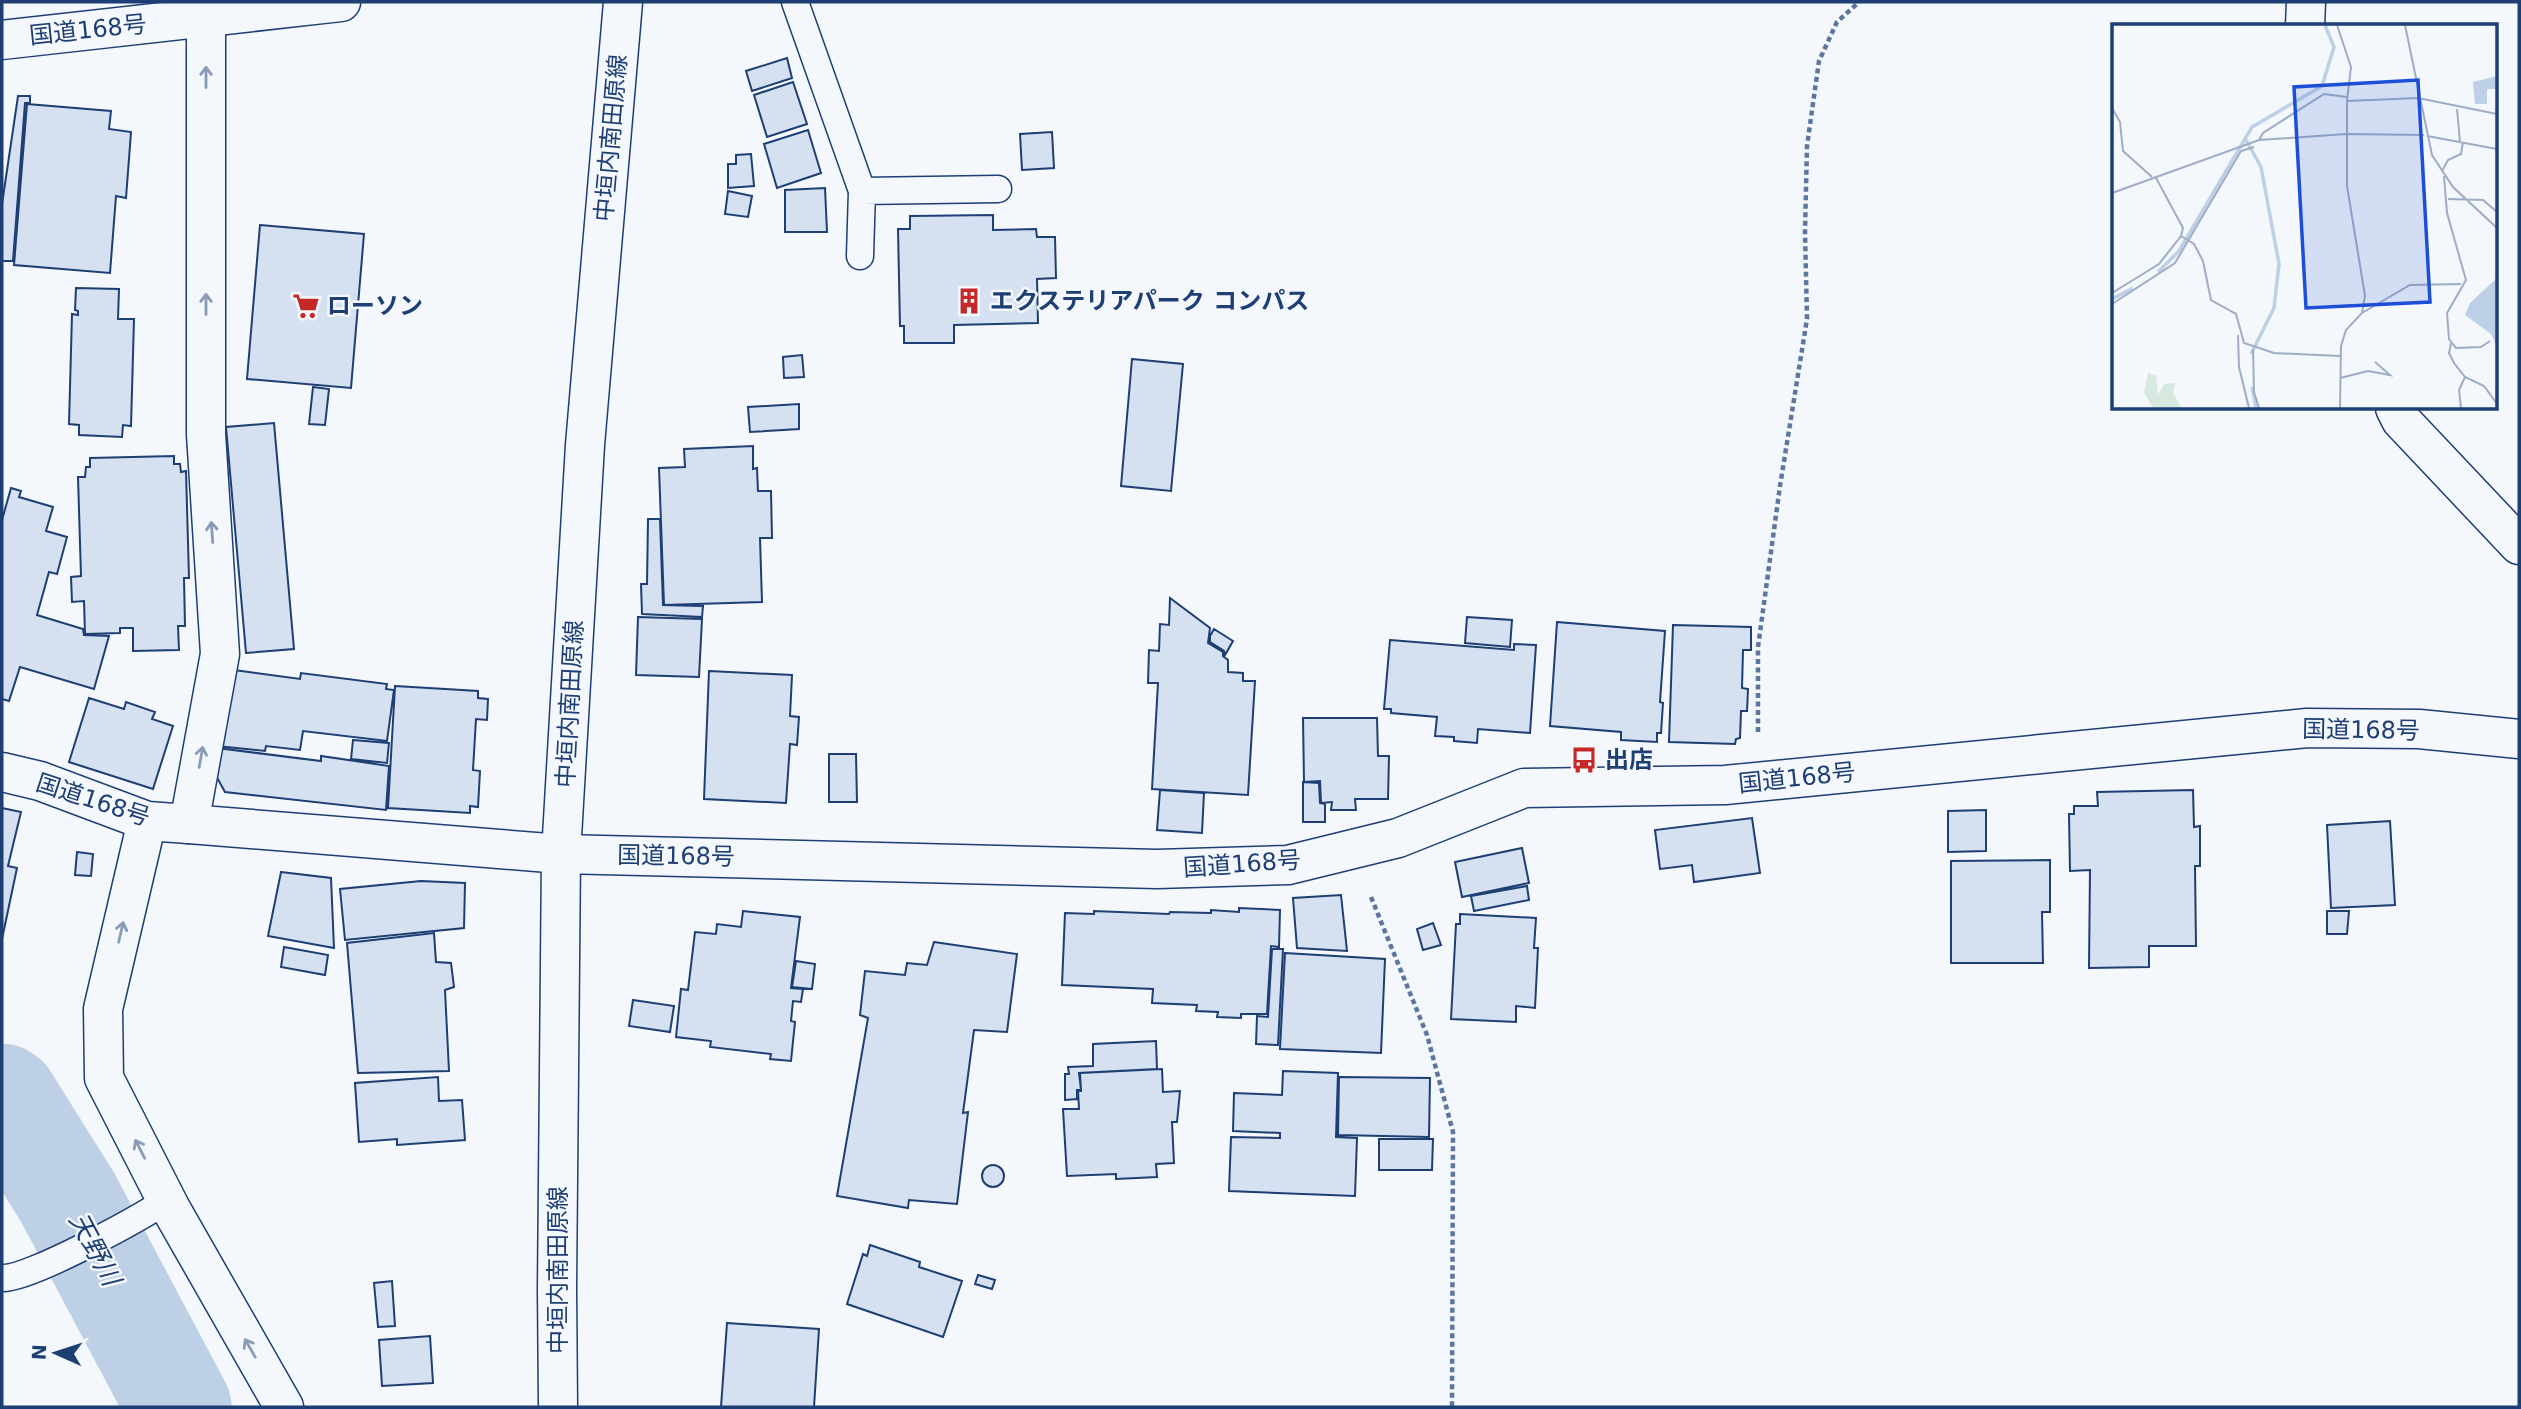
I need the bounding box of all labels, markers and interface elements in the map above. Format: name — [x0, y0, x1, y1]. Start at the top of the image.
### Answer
street label: 国道168号 — [28, 10, 148, 50]
inset map — [2112, 24, 2496, 410]
street label: 中垣内南田原線 — [590, 53, 632, 223]
one-way arrow — [199, 66, 213, 89]
building icon: エクステリアパーク コンパス — [954, 286, 984, 316]
place label: エクステリアパーク コンパス — [990, 287, 1309, 315]
supermarket icon: ローソン — [291, 291, 321, 321]
place label: ローソン — [327, 292, 423, 320]
one-way arrow — [199, 293, 213, 316]
one-way arrow — [205, 521, 218, 543]
street label: 中垣内南田原線 — [552, 619, 588, 789]
street label: 国道168号 — [2302, 715, 2420, 745]
bus stop icon: 出店 — [1569, 745, 1599, 775]
one-way arrow — [195, 746, 209, 769]
place label: 出店 — [1605, 746, 1653, 774]
street label: 国道168号 — [1737, 758, 1857, 798]
street label: 国道168号 — [33, 768, 153, 832]
street label: 国道168号 — [617, 841, 735, 871]
street label: 国道168号 — [1182, 846, 1302, 882]
one-way arrow — [115, 921, 128, 944]
one-way arrow — [133, 1139, 147, 1160]
street label: 中垣内南田原線 — [544, 1186, 572, 1354]
water label: 天野川 — [63, 1208, 128, 1293]
north arrow — [21, 1318, 91, 1388]
one-way arrow — [243, 1338, 256, 1359]
text: N — [28, 1344, 50, 1361]

